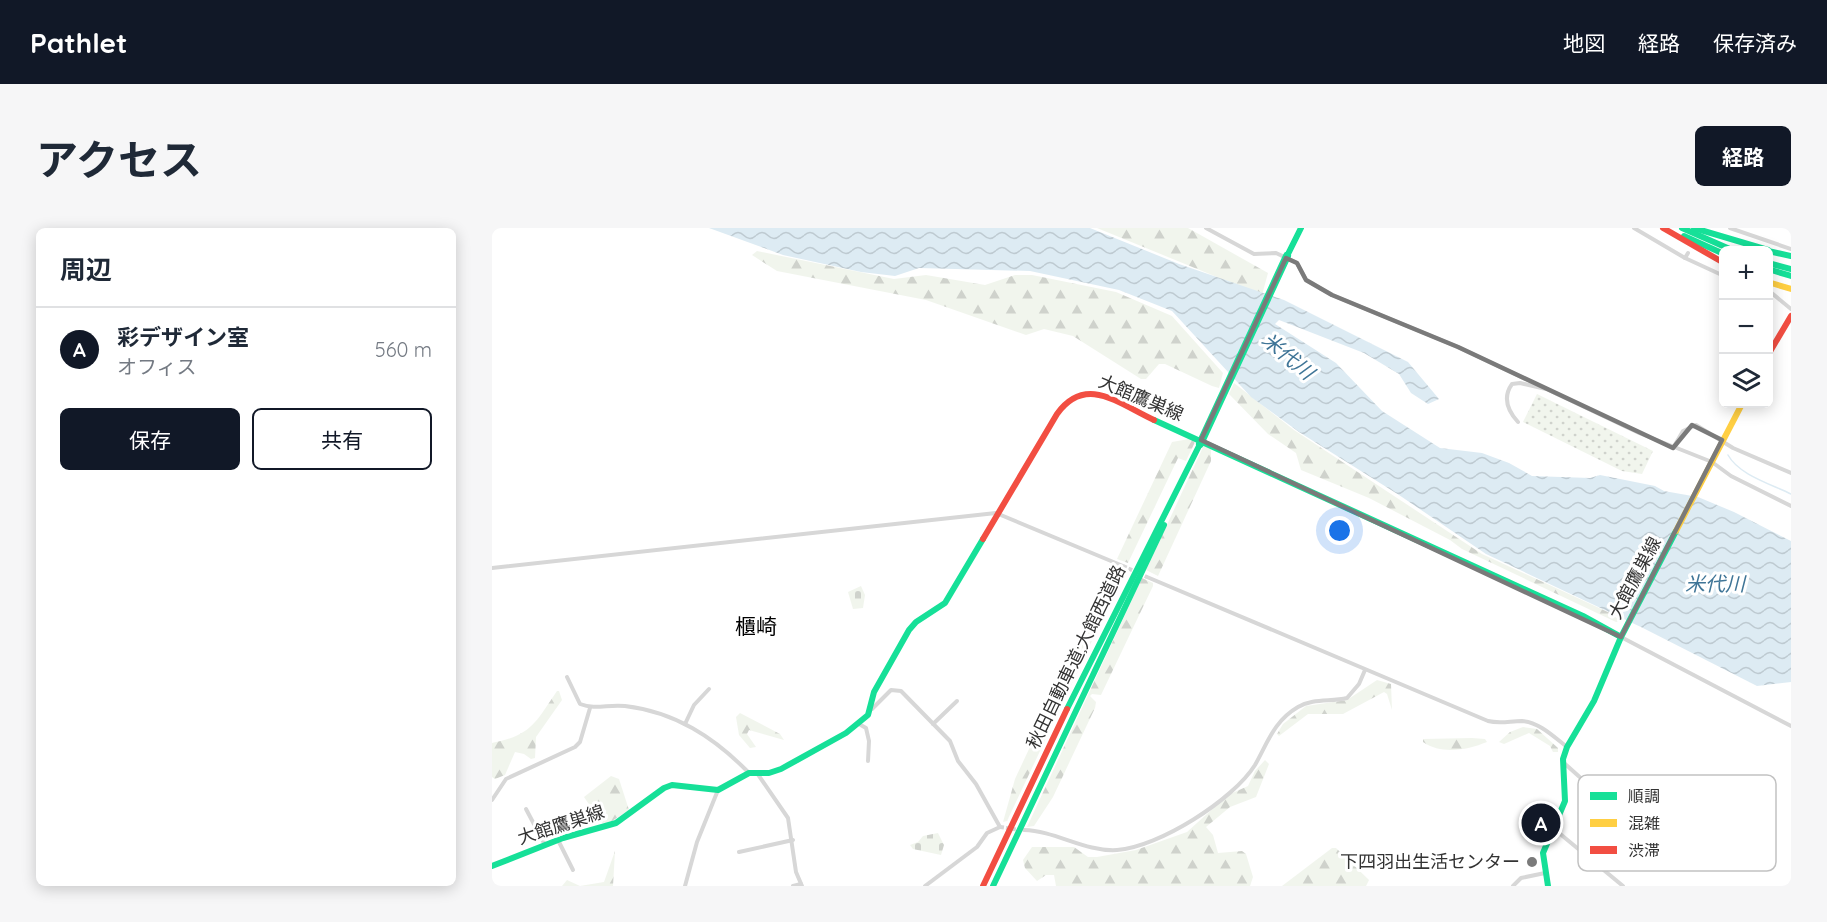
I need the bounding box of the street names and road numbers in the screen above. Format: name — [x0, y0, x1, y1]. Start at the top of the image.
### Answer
street label: 大館鷹巣線 — [1095, 369, 1187, 426]
street label: 大館鷹巣線 — [1603, 533, 1666, 623]
street label: 秋田自動車道;大館西道路 — [1021, 561, 1130, 752]
street label: 大館鷹巣線 — [514, 800, 607, 849]

